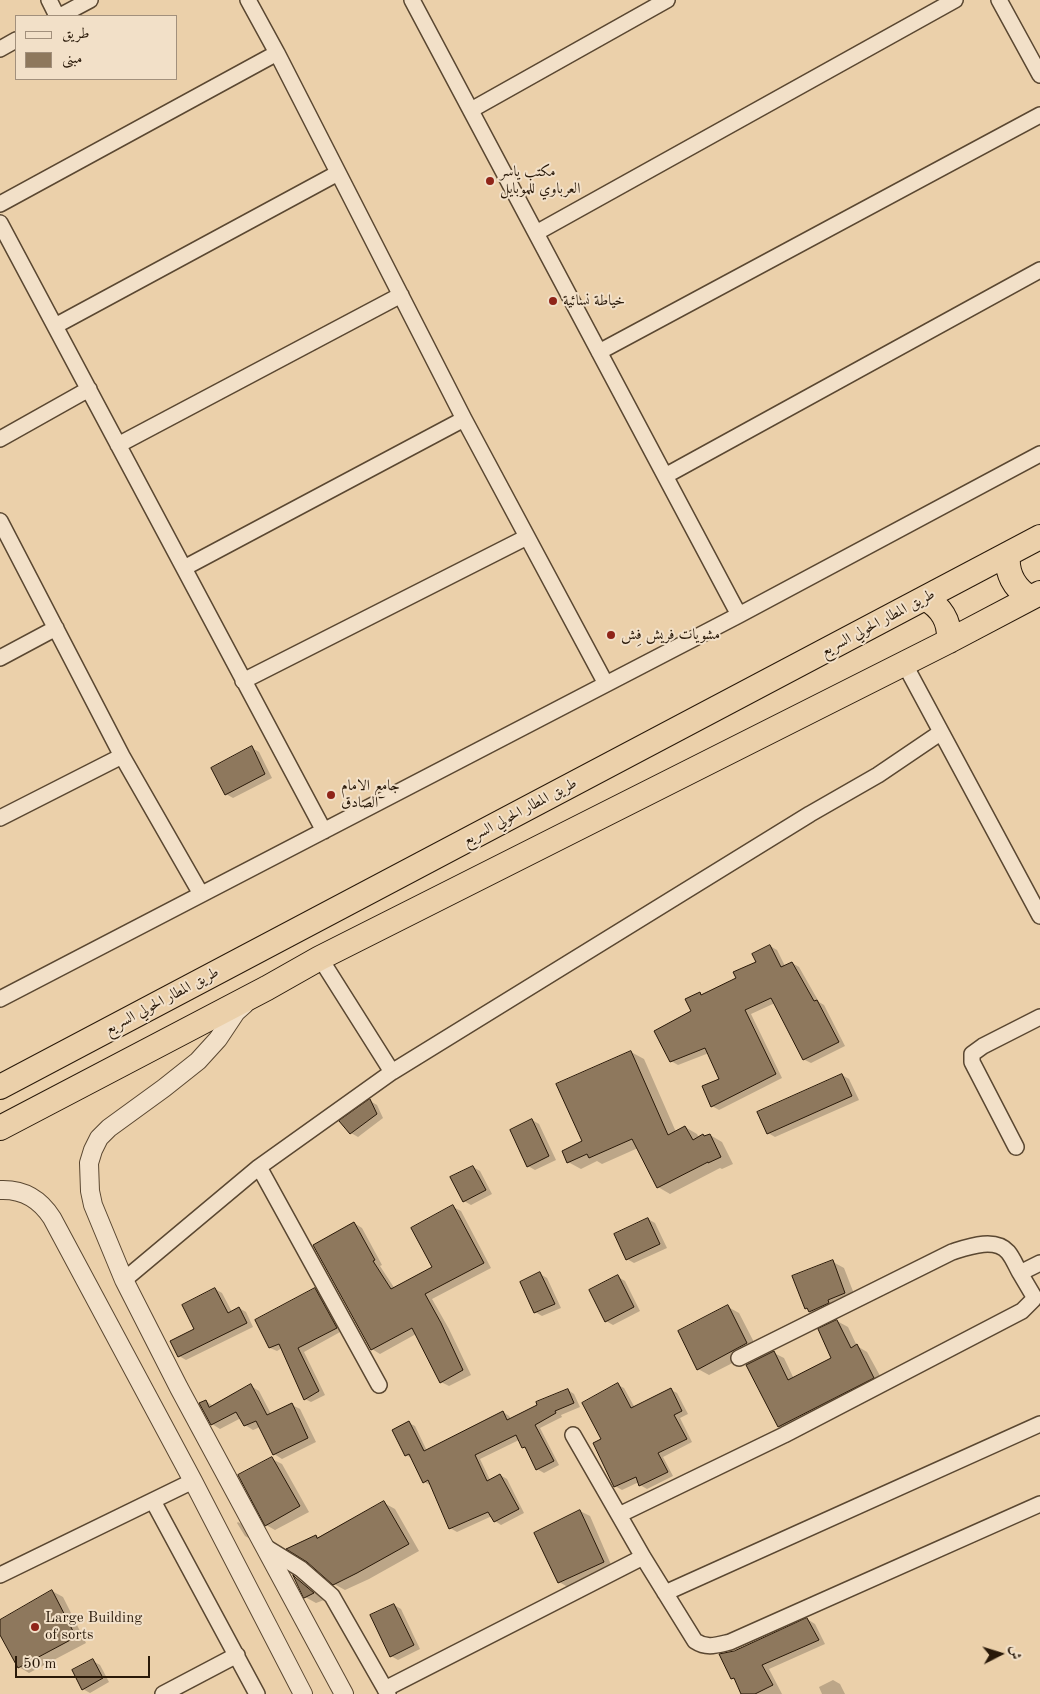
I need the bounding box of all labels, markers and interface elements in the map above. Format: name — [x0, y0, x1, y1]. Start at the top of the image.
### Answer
legend — [15, 15, 178, 80]
text: طريق — [62, 27, 89, 42]
text: مبنى — [62, 52, 82, 67]
place label: مكتب ياسر العرباوي للموبايل — [500, 163, 580, 198]
marker: مكتب ياسر العرباوي للموبايل — [484, 175, 496, 187]
place label: خياطة نسائية — [563, 292, 625, 310]
marker: خياطة نسائية — [547, 295, 559, 307]
street label: طريق المطار الحولي السريع — [818, 585, 938, 661]
place label: مشويات فريش فِش — [621, 626, 720, 644]
marker: مشويات فريش فِش — [605, 629, 617, 641]
street label: طريق المطار الحولي السريع — [460, 774, 580, 850]
place label: جامع الامام الصادق — [341, 777, 400, 812]
marker: جامع الامام الصادق — [325, 789, 337, 801]
street label: طريق المطار الحولي السريع — [102, 963, 222, 1039]
place label: Large Building of sorts — [45, 1609, 142, 1644]
marker: Large Building of sorts — [29, 1621, 41, 1633]
north arrow — [975, 1629, 1025, 1679]
text: ش — [1007, 1645, 1023, 1660]
scale bar — [18, 1646, 152, 1678]
text: 50 m — [23, 1657, 57, 1672]

